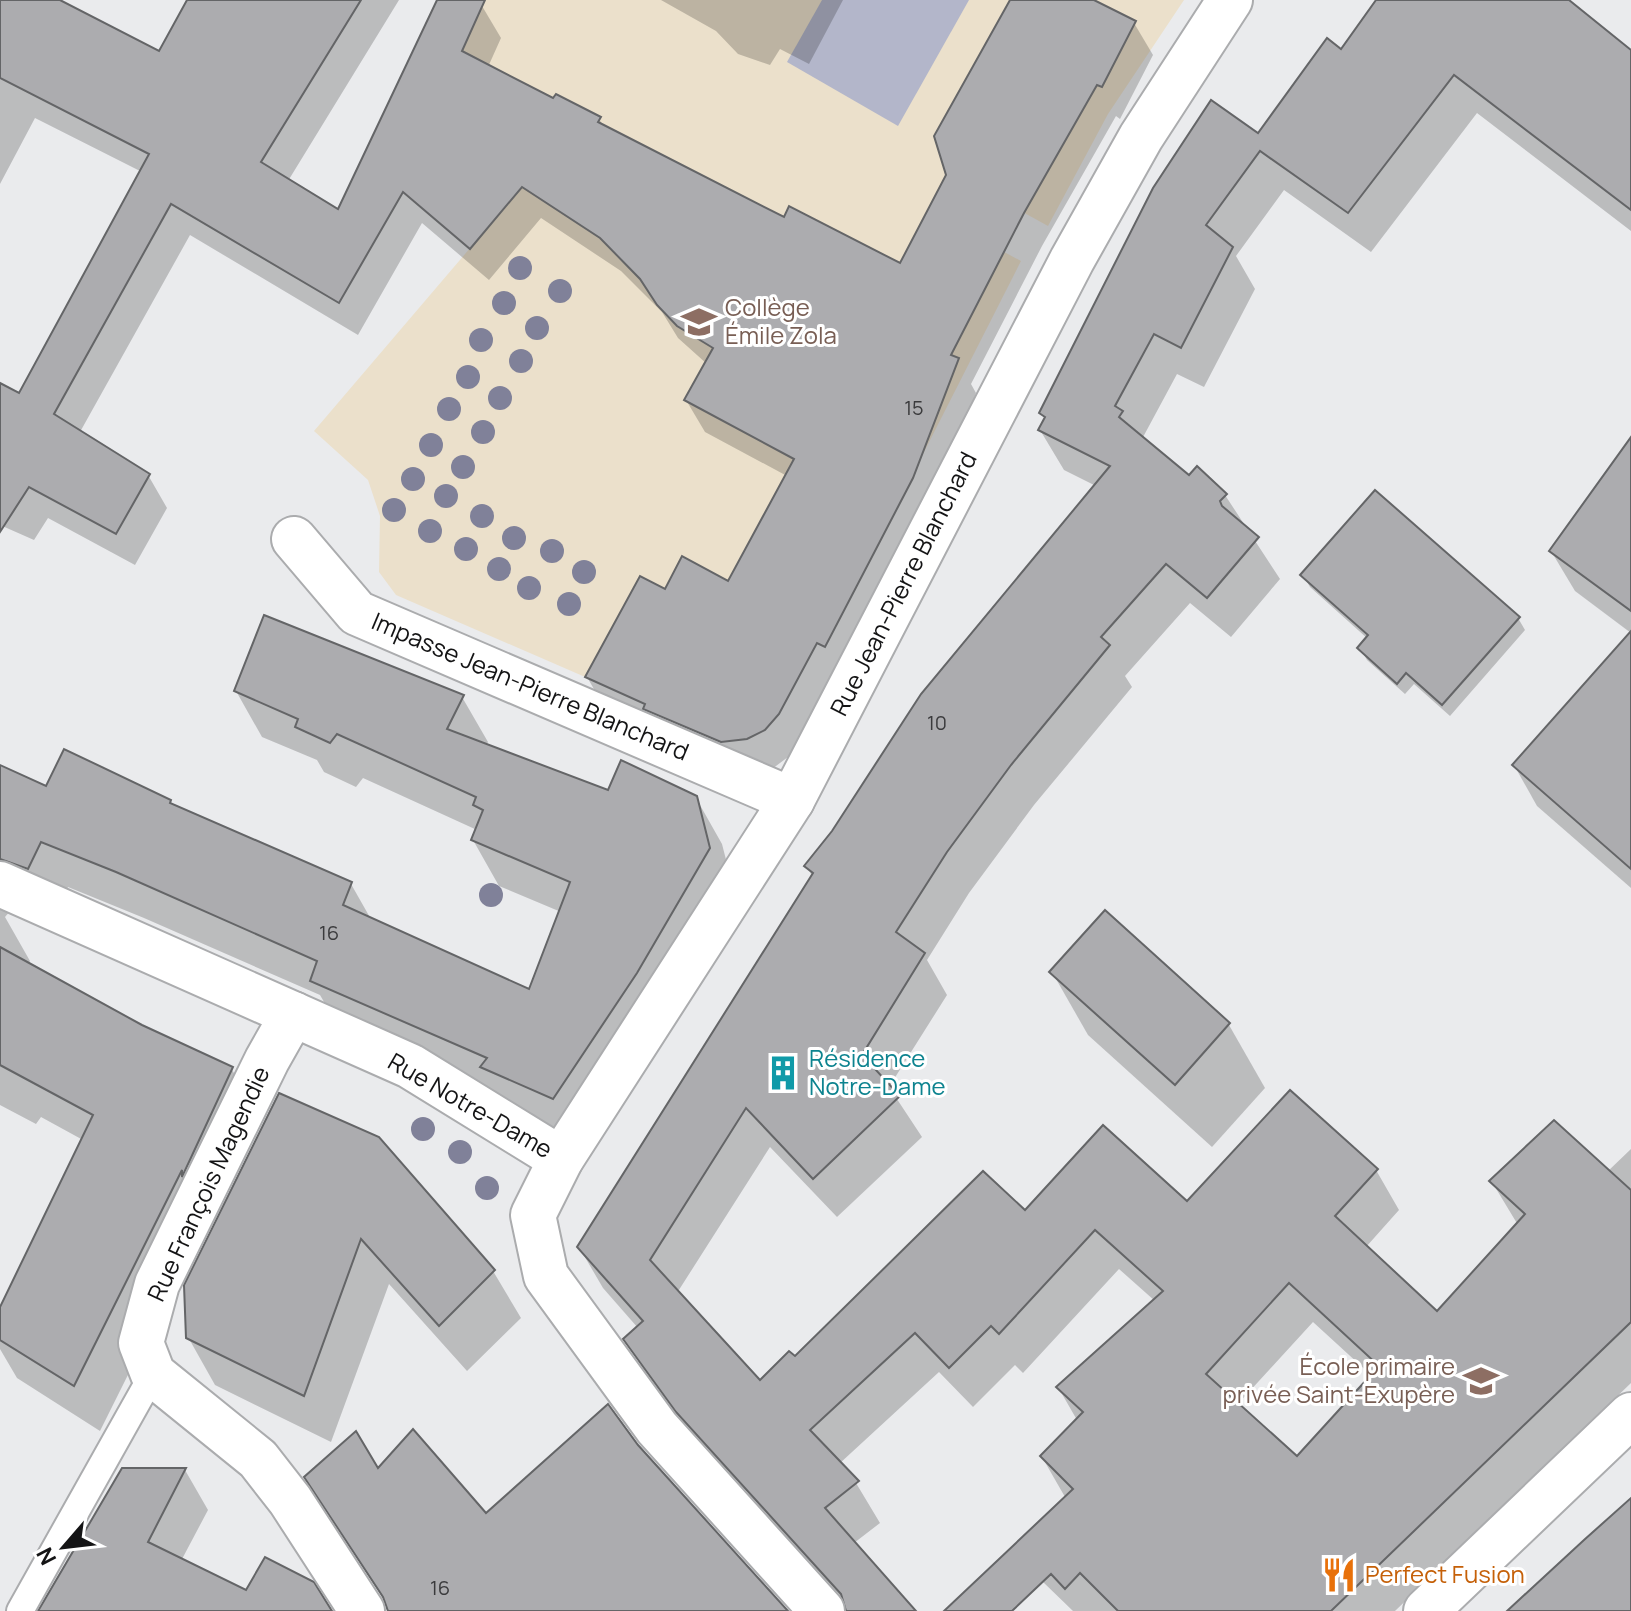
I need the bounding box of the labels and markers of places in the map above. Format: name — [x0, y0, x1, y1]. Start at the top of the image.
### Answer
place label: Collège Émile Zola — [725, 290, 837, 351]
school or university icon: Collège Émile Zola — [680, 303, 718, 341]
place label: Résidence Notre-Dame — [809, 1041, 946, 1102]
building icon: Résidence Notre-Dame — [764, 1054, 802, 1092]
place label: École primaire privée Saint-Exupère — [1223, 1349, 1455, 1410]
school or university icon: École primaire privée Saint-Exupère — [1462, 1362, 1500, 1400]
restaurant icon: Perfect Fusion — [1320, 1556, 1358, 1594]
place label: Perfect Fusion — [1365, 1557, 1525, 1590]

